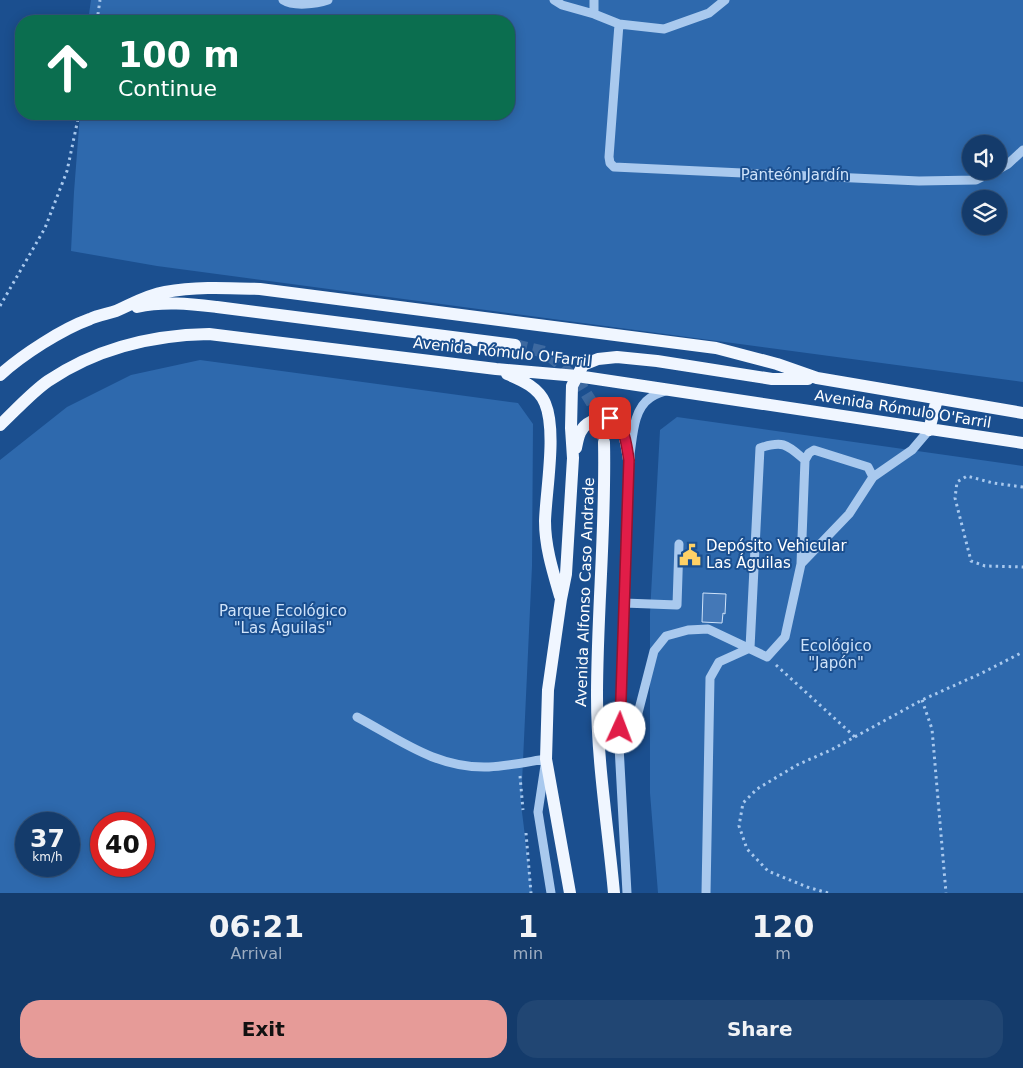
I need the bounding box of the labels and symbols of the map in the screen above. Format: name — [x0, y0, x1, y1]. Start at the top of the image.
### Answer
park label: Panteón Jardín — [741, 166, 849, 184]
street label: Avenida Rómulo O'Farril — [412, 334, 592, 370]
street label: Avenida Rómulo O'Farril — [813, 386, 993, 432]
pin — [589, 397, 631, 439]
street label: Avenida Alfonso Caso Andrade — [572, 477, 598, 707]
place label: Depósito Vehicular Las Águilas — [706, 537, 847, 572]
public building icon: Depósito Vehicular Las Águilas — [677, 542, 703, 568]
park label: Parque Ecológico "Las Águilas" — [219, 602, 347, 637]
park label: Ecológico "Japón" — [800, 637, 872, 672]
position arrow — [593, 701, 645, 753]
speed limit sign: 40 — [90, 812, 155, 877]

